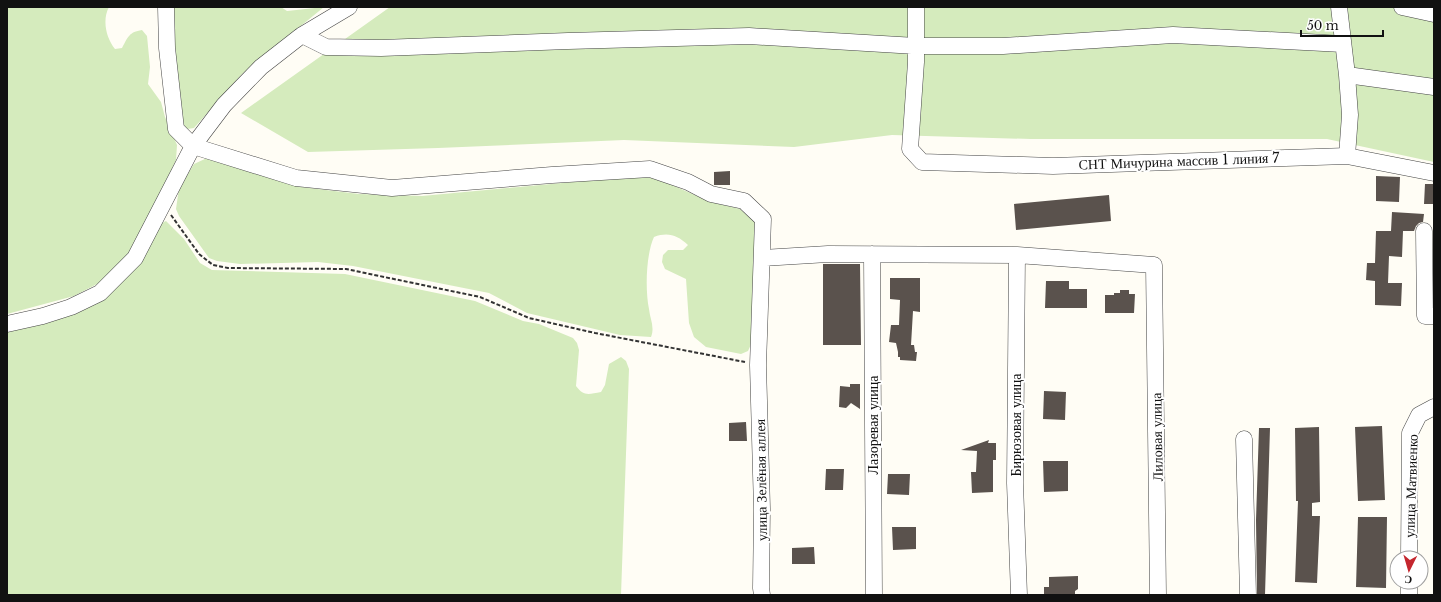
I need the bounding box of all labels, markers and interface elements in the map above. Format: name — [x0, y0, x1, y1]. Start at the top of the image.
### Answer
scale bar — [1301, 12, 1383, 38]
text: 50 m — [1307, 18, 1339, 33]
street label: СНТ Мичурина массив 1 линия 7 — [1078, 148, 1281, 174]
street label: Бирюзовая улица — [1007, 373, 1025, 477]
street label: Лазоревая улица — [864, 375, 882, 475]
street label: Лиловая улица — [1147, 392, 1167, 481]
street label: улица Зелёная аллея — [751, 418, 771, 541]
street label: улица Матвиенко — [1400, 434, 1422, 538]
north arrow — [1389, 550, 1429, 590]
text: С — [1404, 573, 1413, 587]

